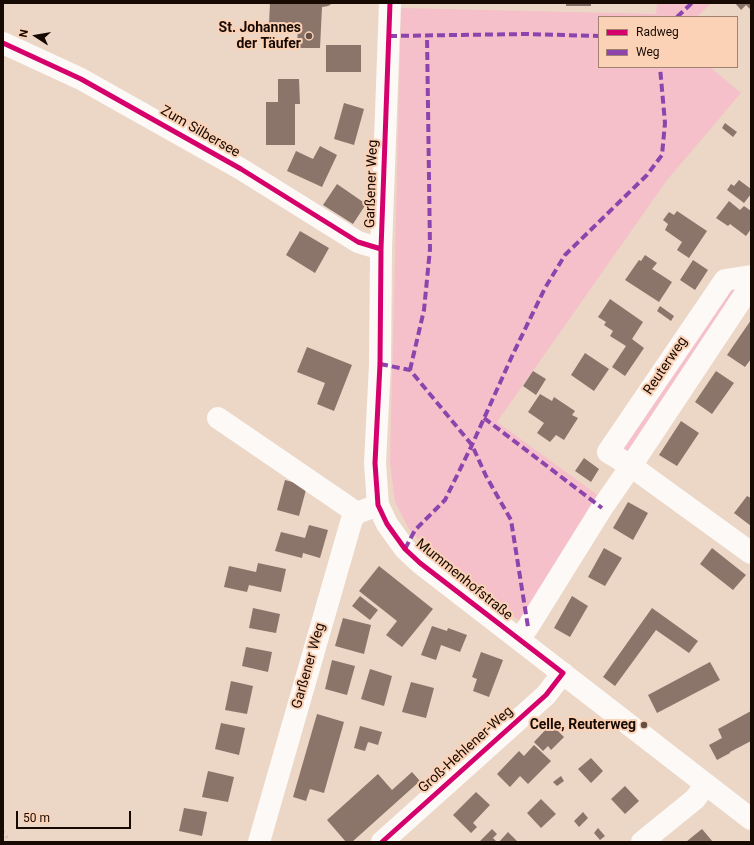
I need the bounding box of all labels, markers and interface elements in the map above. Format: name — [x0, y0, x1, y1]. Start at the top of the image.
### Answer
north arrow — [16, 16, 56, 56]
legend — [598, 16, 738, 68]
place label: St. Johannes der Täufer — [219, 20, 301, 52]
text: Radweg — [636, 25, 679, 39]
text: N — [17, 28, 31, 39]
marker: St. Johannes der Täufer — [304, 31, 314, 41]
text: Weg — [636, 45, 660, 59]
street label: Zum Silbersee — [157, 102, 243, 162]
street label: Garßener Weg — [362, 139, 382, 229]
street label: Reuterweg — [640, 334, 692, 398]
street label: Mummenhofstraße — [412, 536, 516, 624]
street label: Garßener Weg — [289, 621, 329, 711]
street label: Groß-Hehlener-Weg — [415, 703, 517, 797]
place label: Celle, Reuterweg — [530, 717, 636, 733]
marker: Celle, Reuterweg — [639, 720, 649, 730]
scale bar — [18, 803, 133, 829]
text: 50 m — [23, 811, 50, 825]

